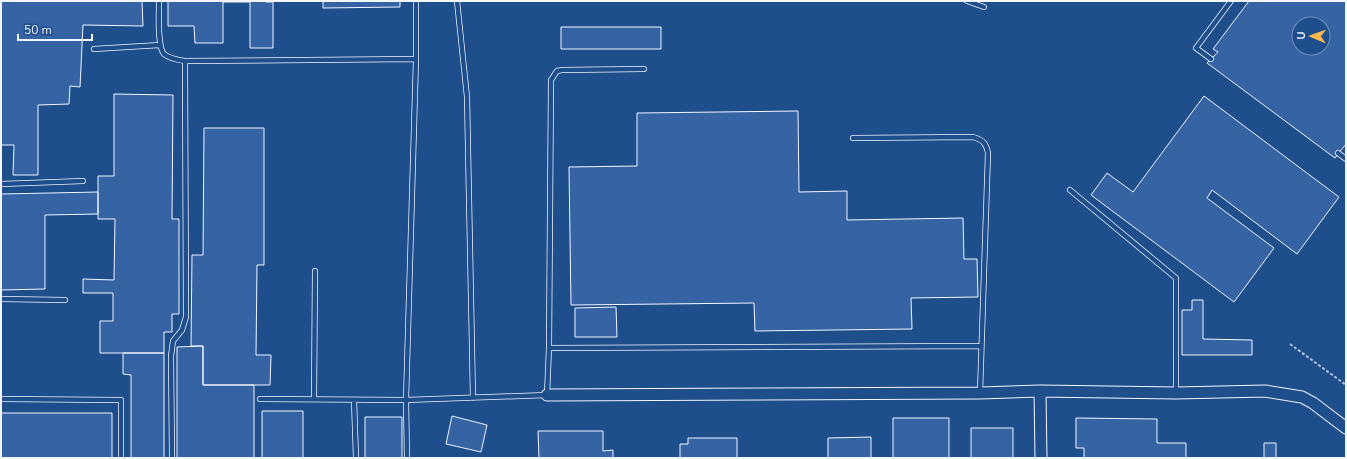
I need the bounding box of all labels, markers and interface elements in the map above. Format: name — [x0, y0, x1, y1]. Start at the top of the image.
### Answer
scale bar — [18, 16, 92, 42]
north arrow — [1291, 16, 1331, 56]
text: 50 m — [24, 22, 52, 38]
text: U — [1294, 31, 1309, 40]

